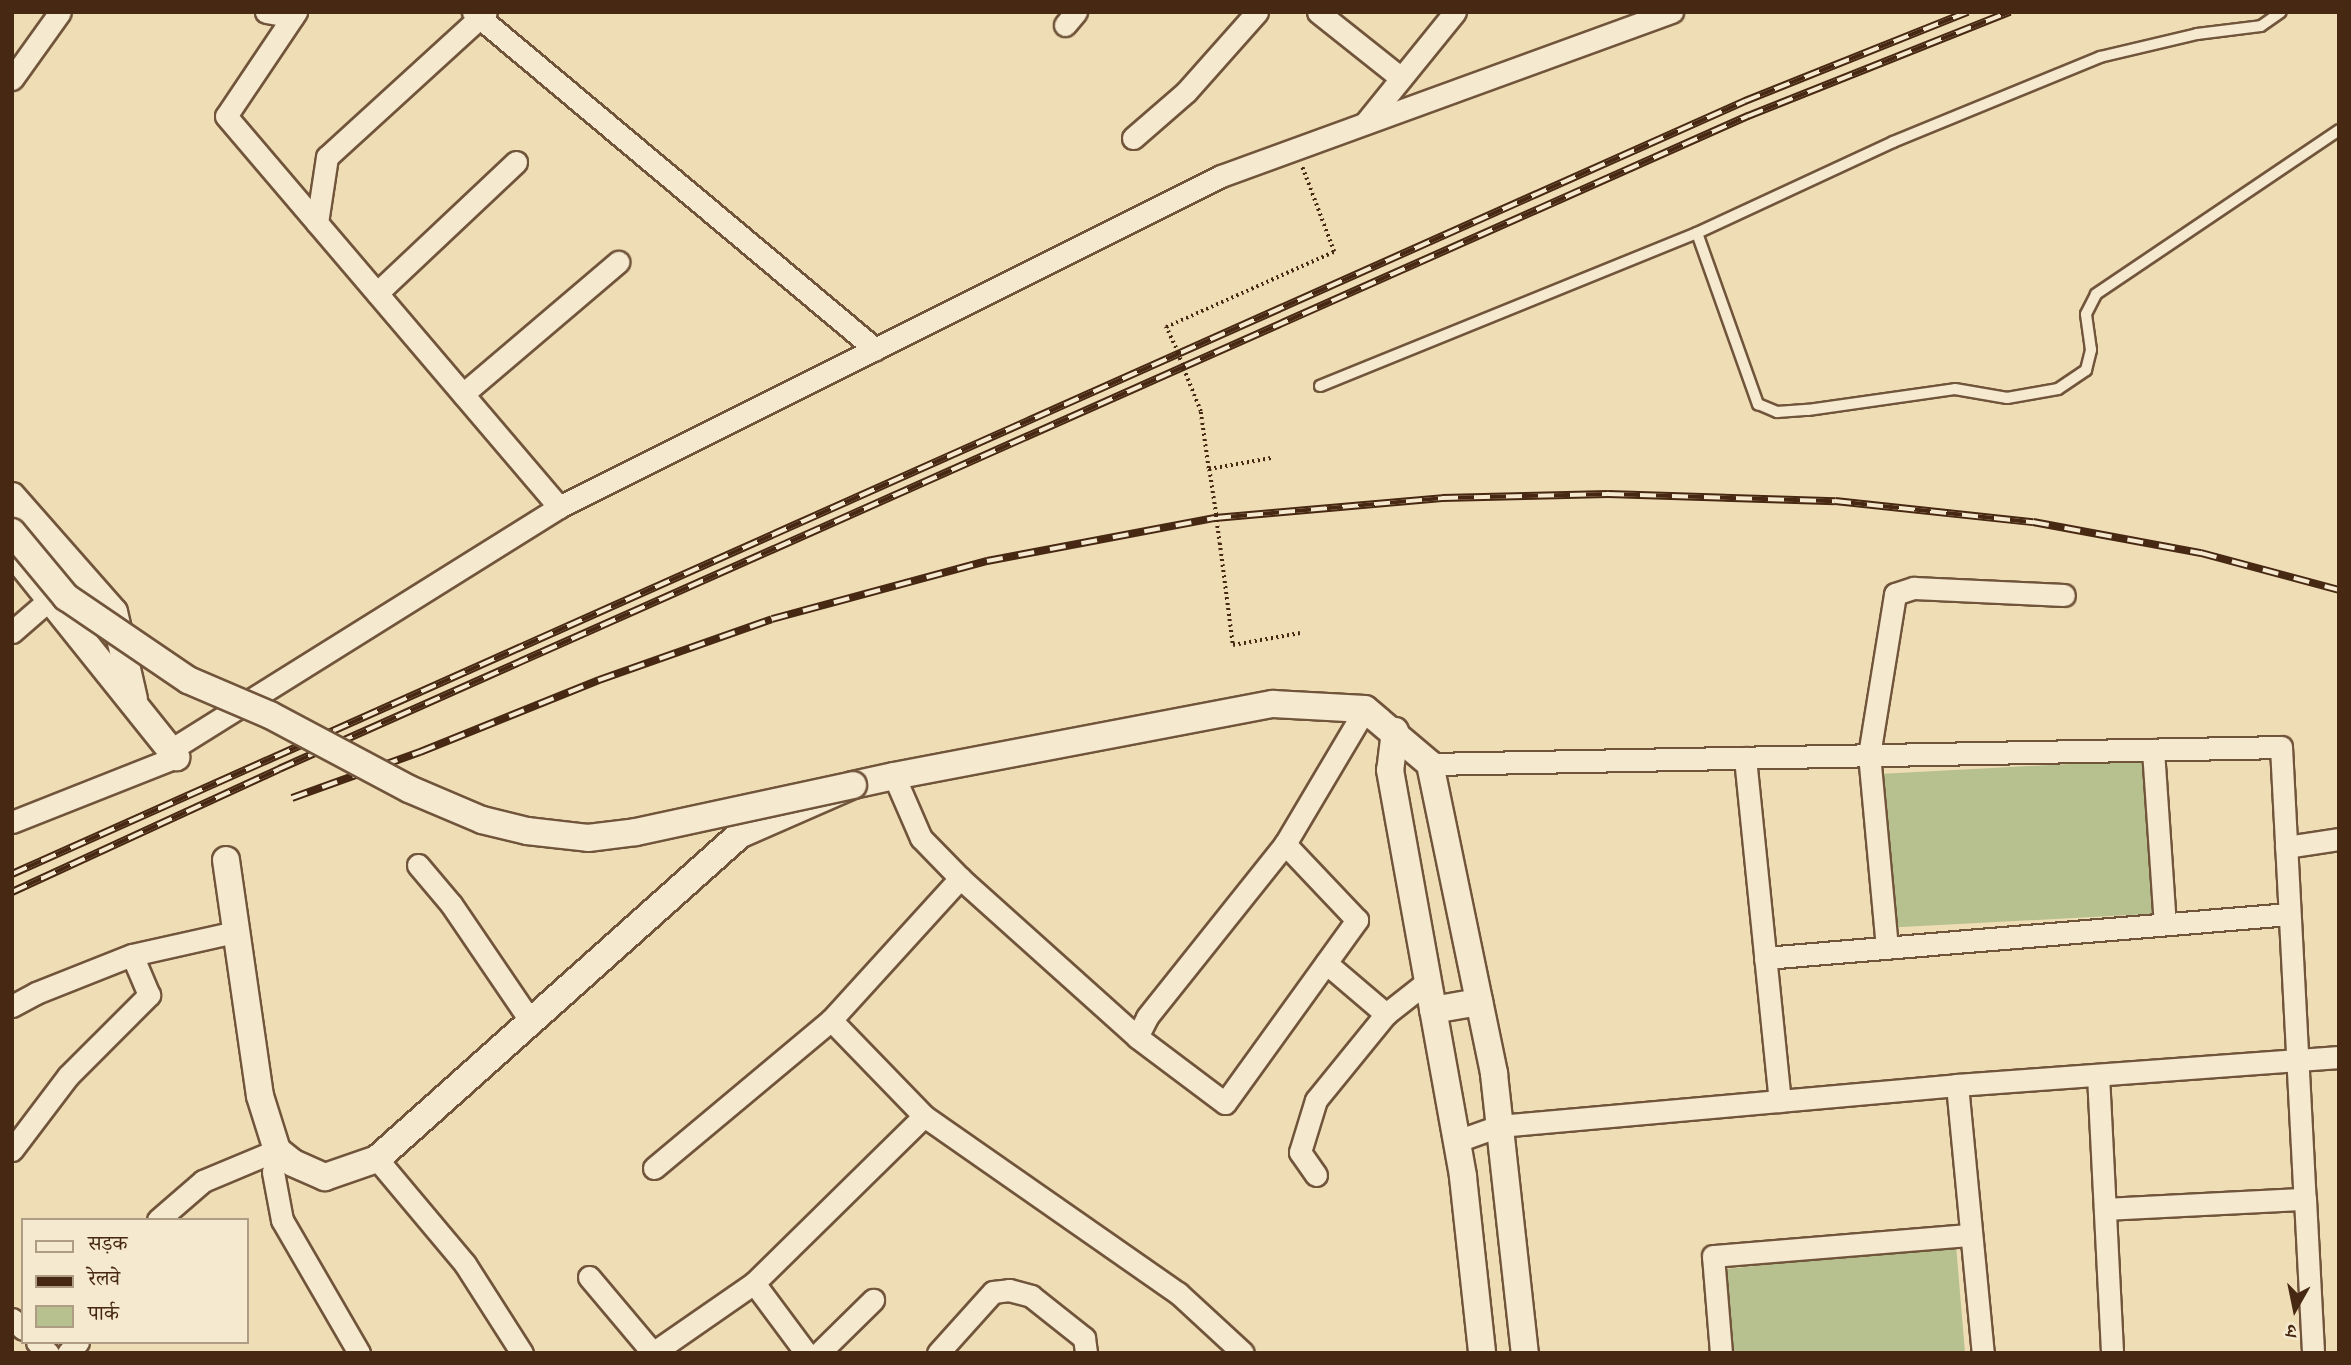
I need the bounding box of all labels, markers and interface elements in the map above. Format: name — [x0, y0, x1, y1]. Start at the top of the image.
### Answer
legend — [21, 1218, 248, 1344]
text: सड़क — [88, 1231, 127, 1257]
text: रेलवे — [88, 1266, 120, 1292]
north arrow — [2260, 1274, 2330, 1344]
text: पार्क — [88, 1301, 119, 1327]
text: उ — [2285, 1318, 2298, 1342]

